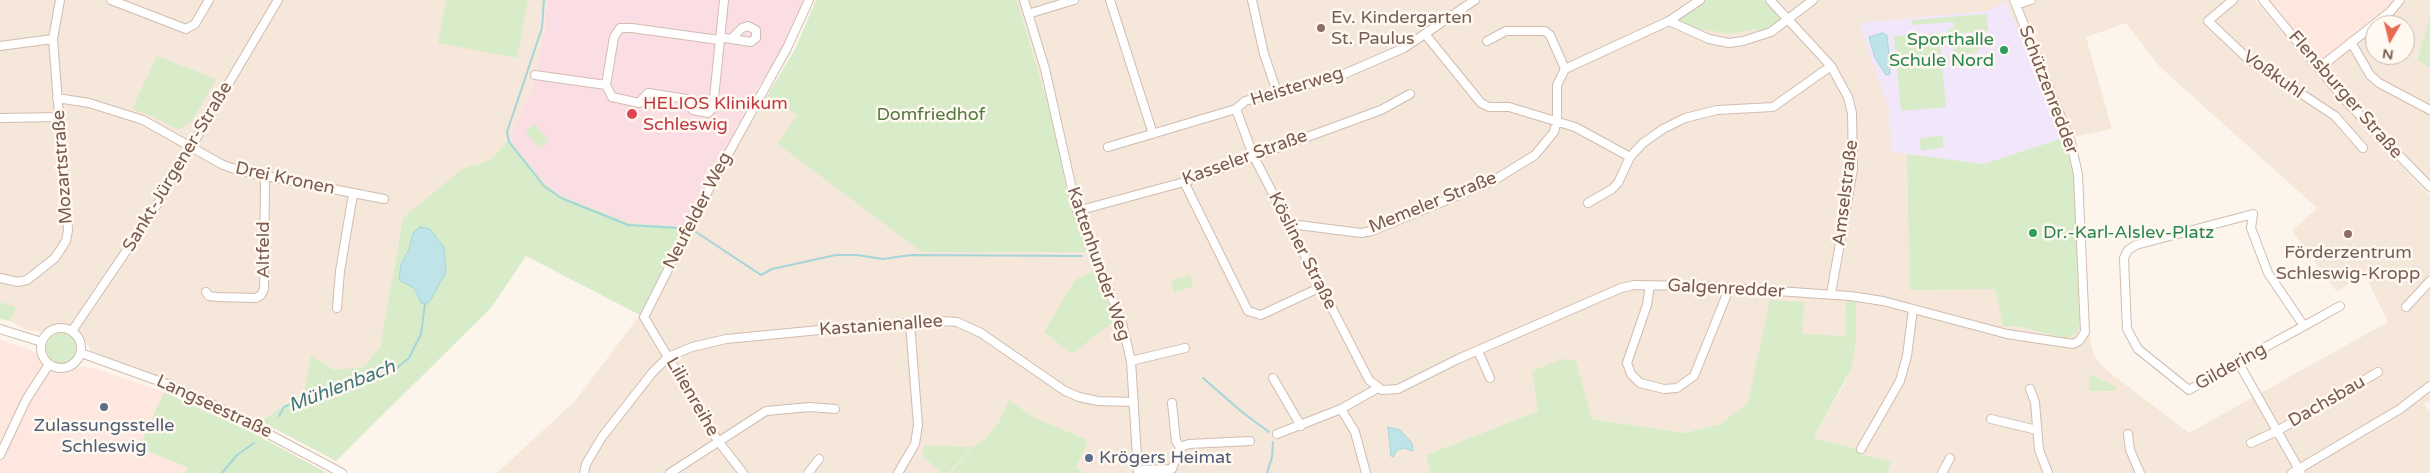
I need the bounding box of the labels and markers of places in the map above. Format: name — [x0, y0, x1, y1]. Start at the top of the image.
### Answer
place label: Ev. Kindergarten St. Paulus — [1331, 7, 1472, 50]
marker: Ev. Kindergarten St. Paulus — [1315, 22, 1327, 34]
place label: Sporthalle Schule Nord — [1889, 29, 1994, 72]
marker: Sporthalle Schule Nord — [1998, 44, 2010, 56]
place label: HELIOS Klinikum Schleswig — [643, 93, 788, 136]
marker: HELIOS Klinikum Schleswig — [625, 107, 639, 121]
place label: Dr.-Karl-Alslev-Platz — [2043, 222, 2214, 244]
marker: Dr.-Karl-Alslev-Platz — [2027, 227, 2039, 239]
marker: Förderzentrum Schleswig-Kropp — [2342, 228, 2354, 240]
place label: Förderzentrum Schleswig-Kropp — [2276, 242, 2420, 284]
marker: Zulassungsstelle Schleswig — [98, 401, 110, 413]
place label: Zulassungsstelle Schleswig — [34, 415, 174, 458]
place label: Krögers Heimat — [1099, 447, 1232, 469]
marker: Krögers Heimat — [1083, 452, 1095, 464]

